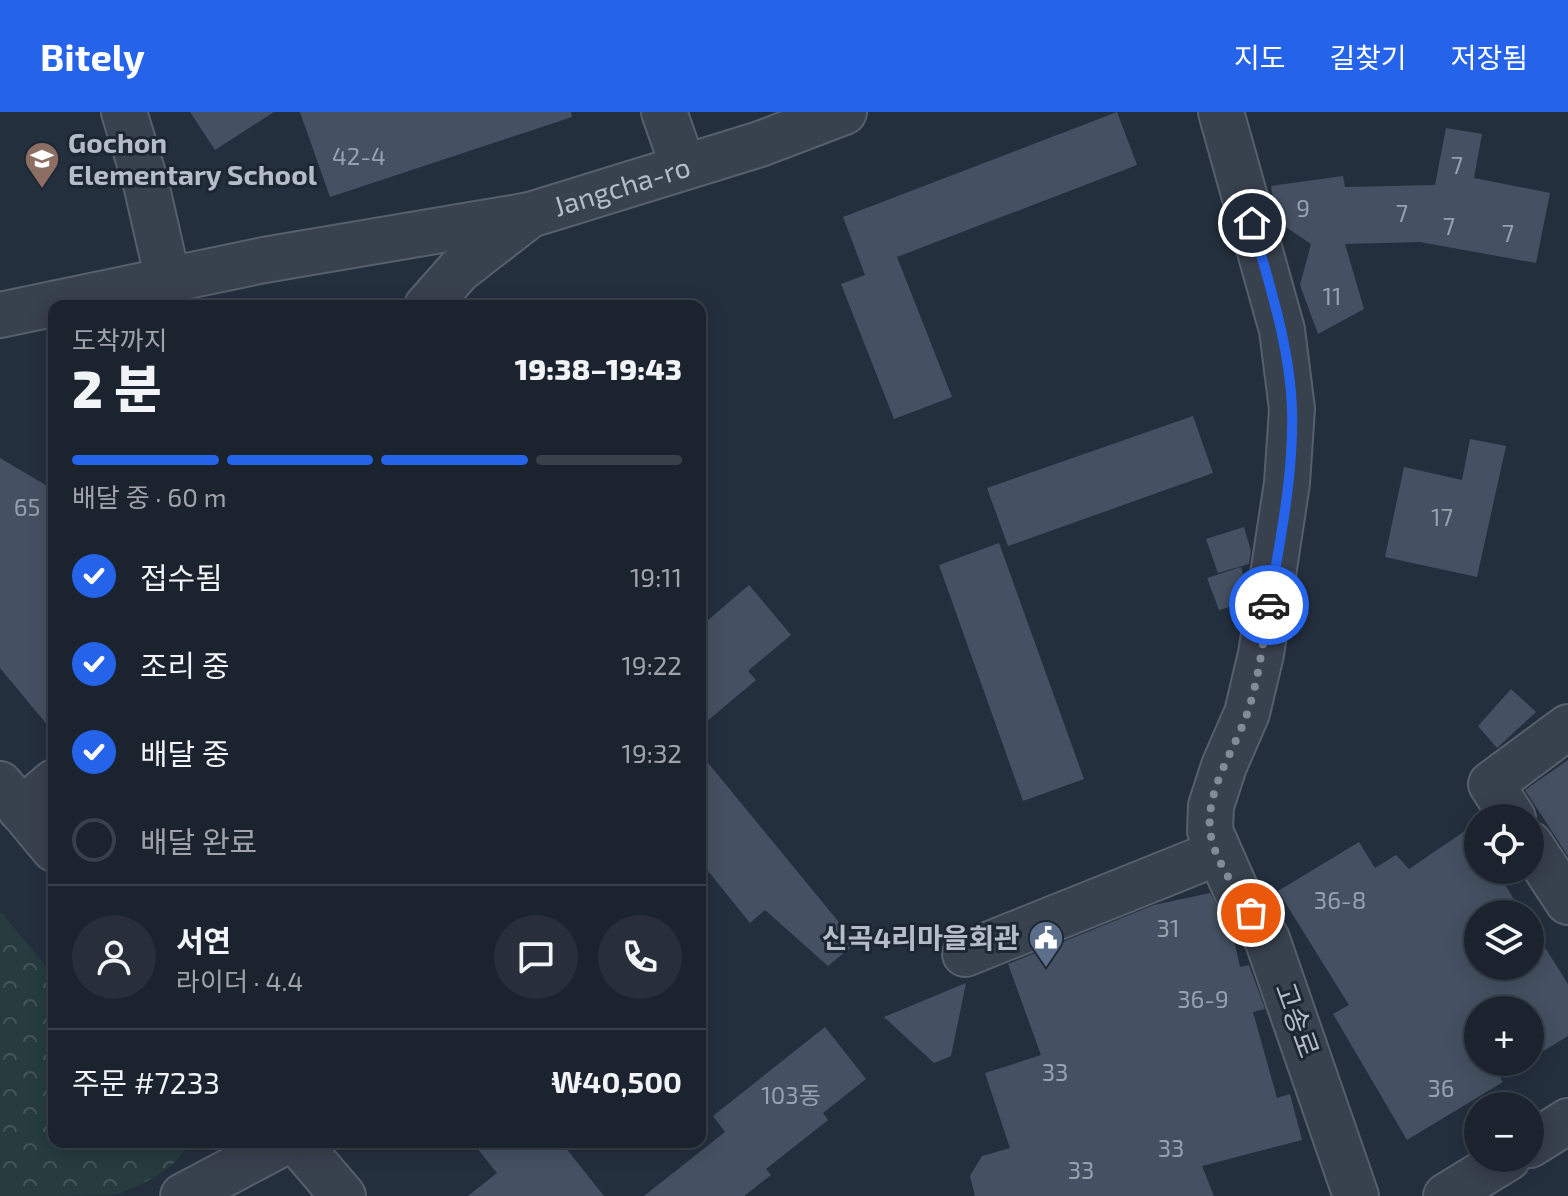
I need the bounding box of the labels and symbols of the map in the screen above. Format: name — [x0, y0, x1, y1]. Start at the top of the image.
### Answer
place label: Gochon Elementary School — [68, 125, 318, 191]
school or university icon: Gochon Elementary School — [23, 140, 61, 190]
house number: 42-4 — [332, 141, 386, 170]
street label: Jangcha-ro — [549, 149, 694, 223]
house number: 7 — [1451, 150, 1463, 179]
pin — [1218, 189, 1286, 257]
house number: 9 — [1296, 193, 1310, 222]
house number: 7 — [1396, 198, 1408, 227]
house number: 7 — [1443, 211, 1455, 240]
house number: 7 — [1502, 218, 1514, 247]
house number: 11 — [1322, 281, 1342, 310]
house number: 65 — [14, 492, 40, 521]
house number: 17 — [1431, 502, 1453, 531]
courier — [1229, 565, 1309, 645]
pin — [1217, 879, 1285, 947]
house number: 36-8 — [1314, 885, 1366, 914]
house number: 31 — [1157, 913, 1179, 942]
public building icon: 신곡4리마을회관 — [1027, 919, 1065, 969]
place label: 신곡4리마을회관 — [822, 920, 1020, 954]
street label: 고송로 — [1269, 978, 1327, 1062]
house number: 36-9 — [1177, 984, 1229, 1013]
house number: 33 — [1042, 1057, 1068, 1086]
house number: 36 — [1427, 1073, 1455, 1102]
house number: 103동 — [761, 1080, 821, 1109]
house number: 33 — [1158, 1133, 1184, 1162]
house number: 33 — [1068, 1155, 1094, 1184]

